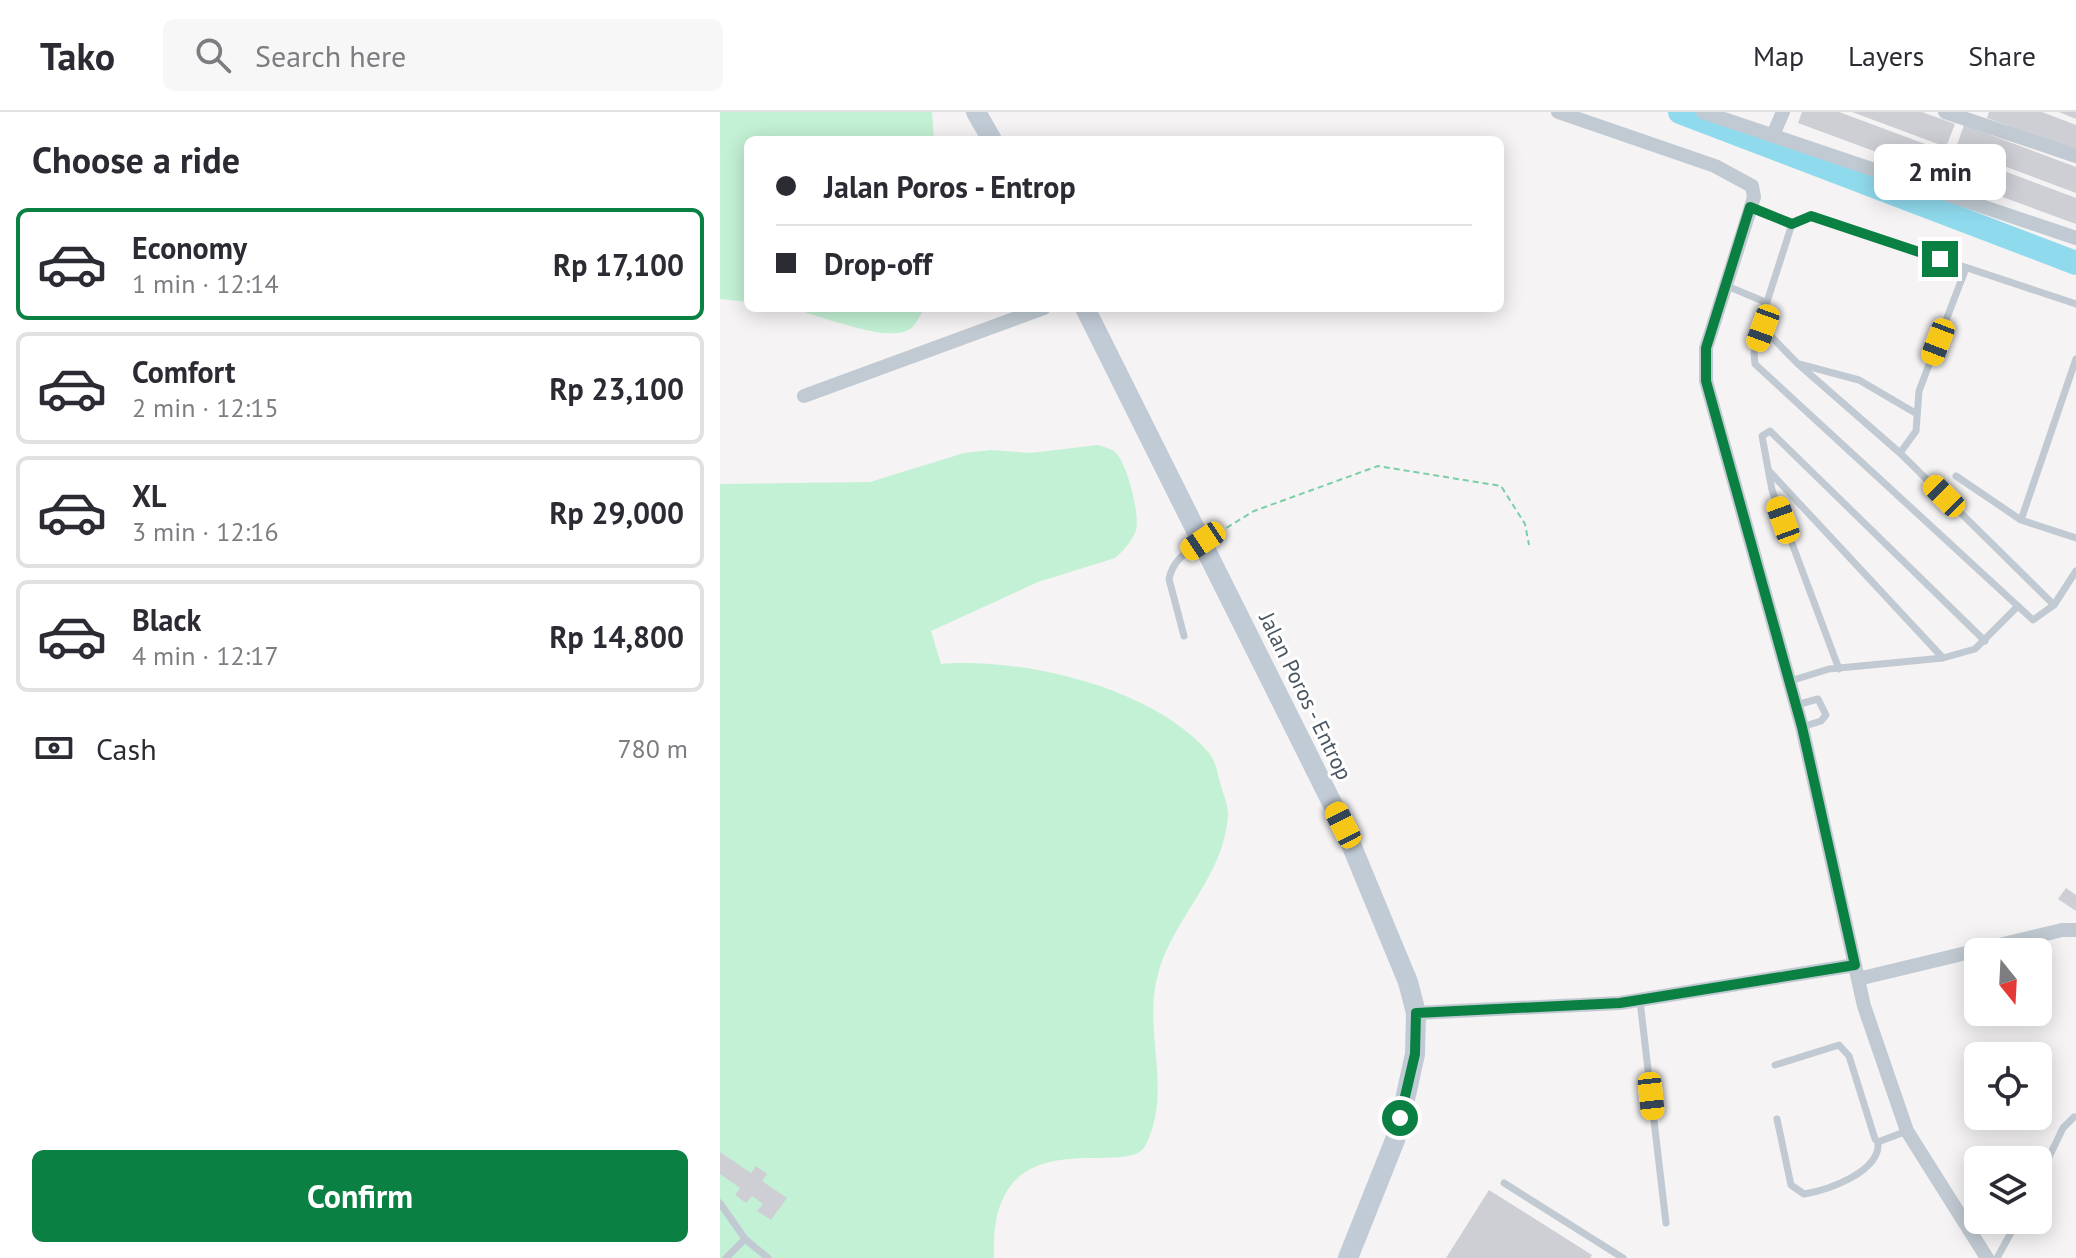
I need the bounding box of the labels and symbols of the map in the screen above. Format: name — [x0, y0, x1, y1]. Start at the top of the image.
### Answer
callout: 2 min — [1874, 143, 2006, 199]
route end — [1922, 241, 1958, 277]
car — [1744, 301, 1782, 355]
car — [1918, 315, 1958, 369]
car — [1919, 471, 1969, 521]
car — [1764, 493, 1802, 547]
car — [1176, 518, 1230, 564]
street label: Jalan Poros - Entrop — [1253, 607, 1359, 784]
car — [1321, 798, 1365, 852]
north arrow — [1964, 938, 2052, 1026]
car — [1637, 1071, 1665, 1121]
route start — [1382, 1100, 1418, 1136]

